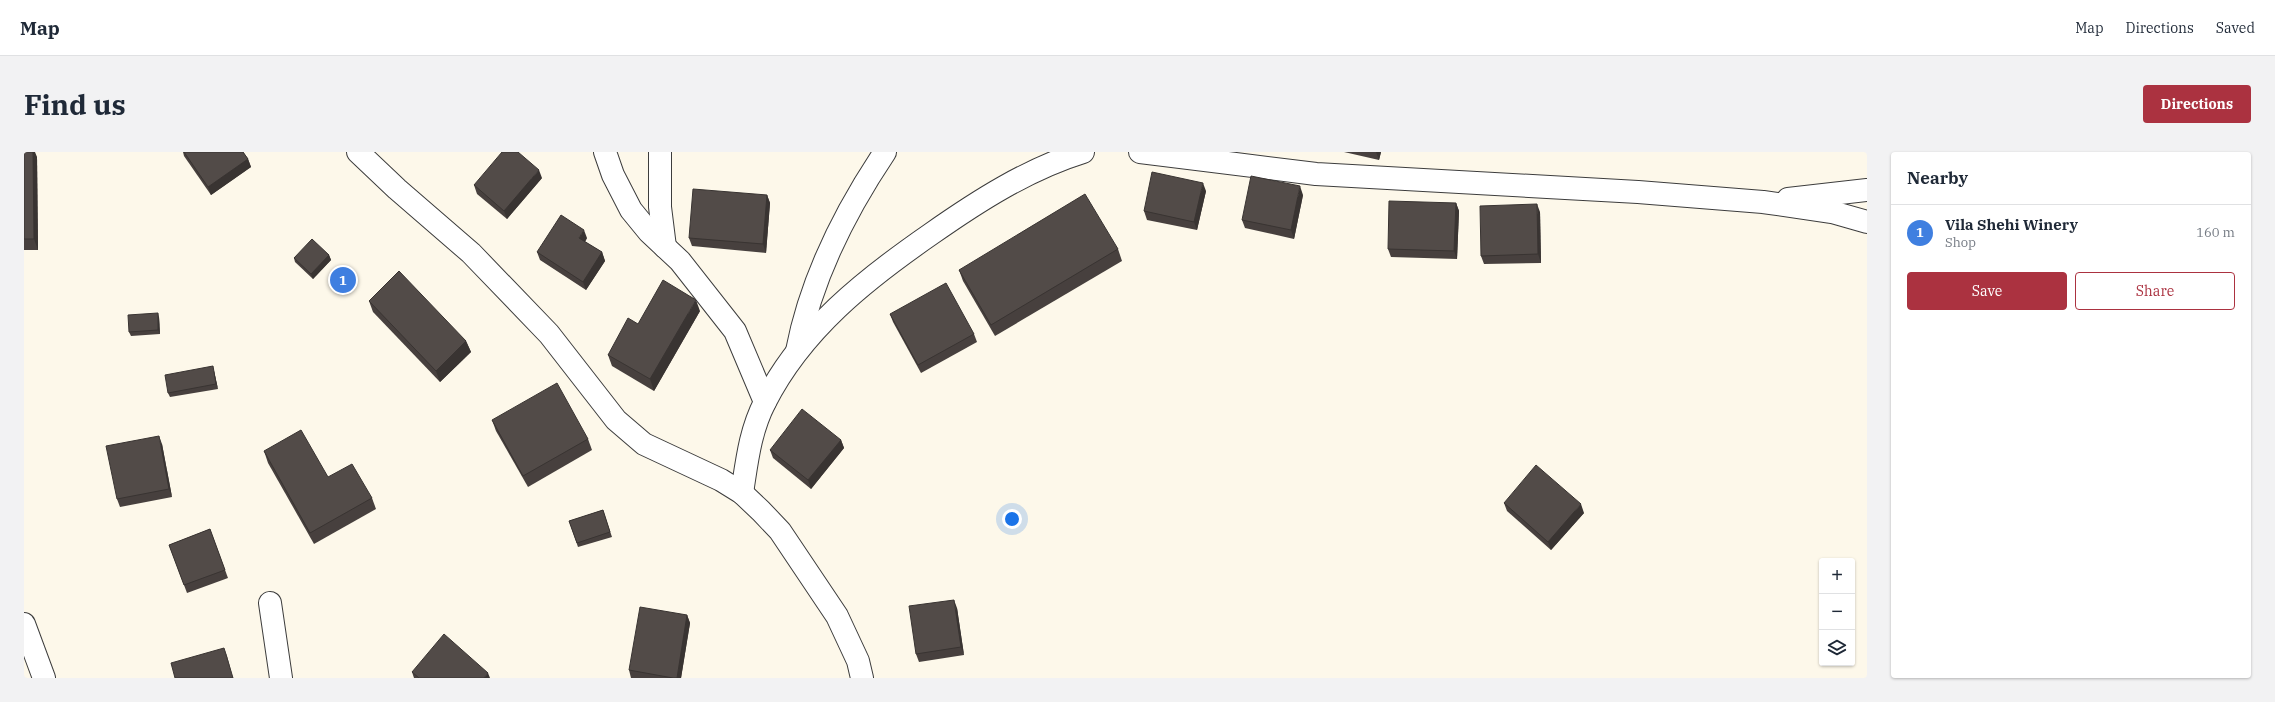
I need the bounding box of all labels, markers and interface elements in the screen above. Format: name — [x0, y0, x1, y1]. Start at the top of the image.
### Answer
text: Map — [20, 16, 60, 40]
text: Map — [2075, 19, 2104, 37]
text: Directions — [2126, 19, 2194, 37]
text: Saved — [2216, 19, 2255, 37]
button: Directions — [2143, 85, 2251, 123]
text: Find us — [24, 86, 126, 123]
text: Nearby — [1907, 167, 1968, 189]
text: Vila Shehi Winery — [1945, 215, 2078, 234]
text: 1 — [1916, 224, 1924, 241]
text: 160 m — [2196, 224, 2235, 241]
text: Shop — [1945, 234, 1976, 251]
pin: 1 — [330, 265, 356, 295]
button: Save — [1907, 272, 2067, 310]
button: Share — [2075, 272, 2235, 310]
your location — [1002, 509, 1022, 529]
map controls — [1819, 558, 1855, 666]
button: + — [1819, 558, 1855, 594]
button: − — [1819, 594, 1855, 630]
button: layers — [1819, 630, 1855, 666]

